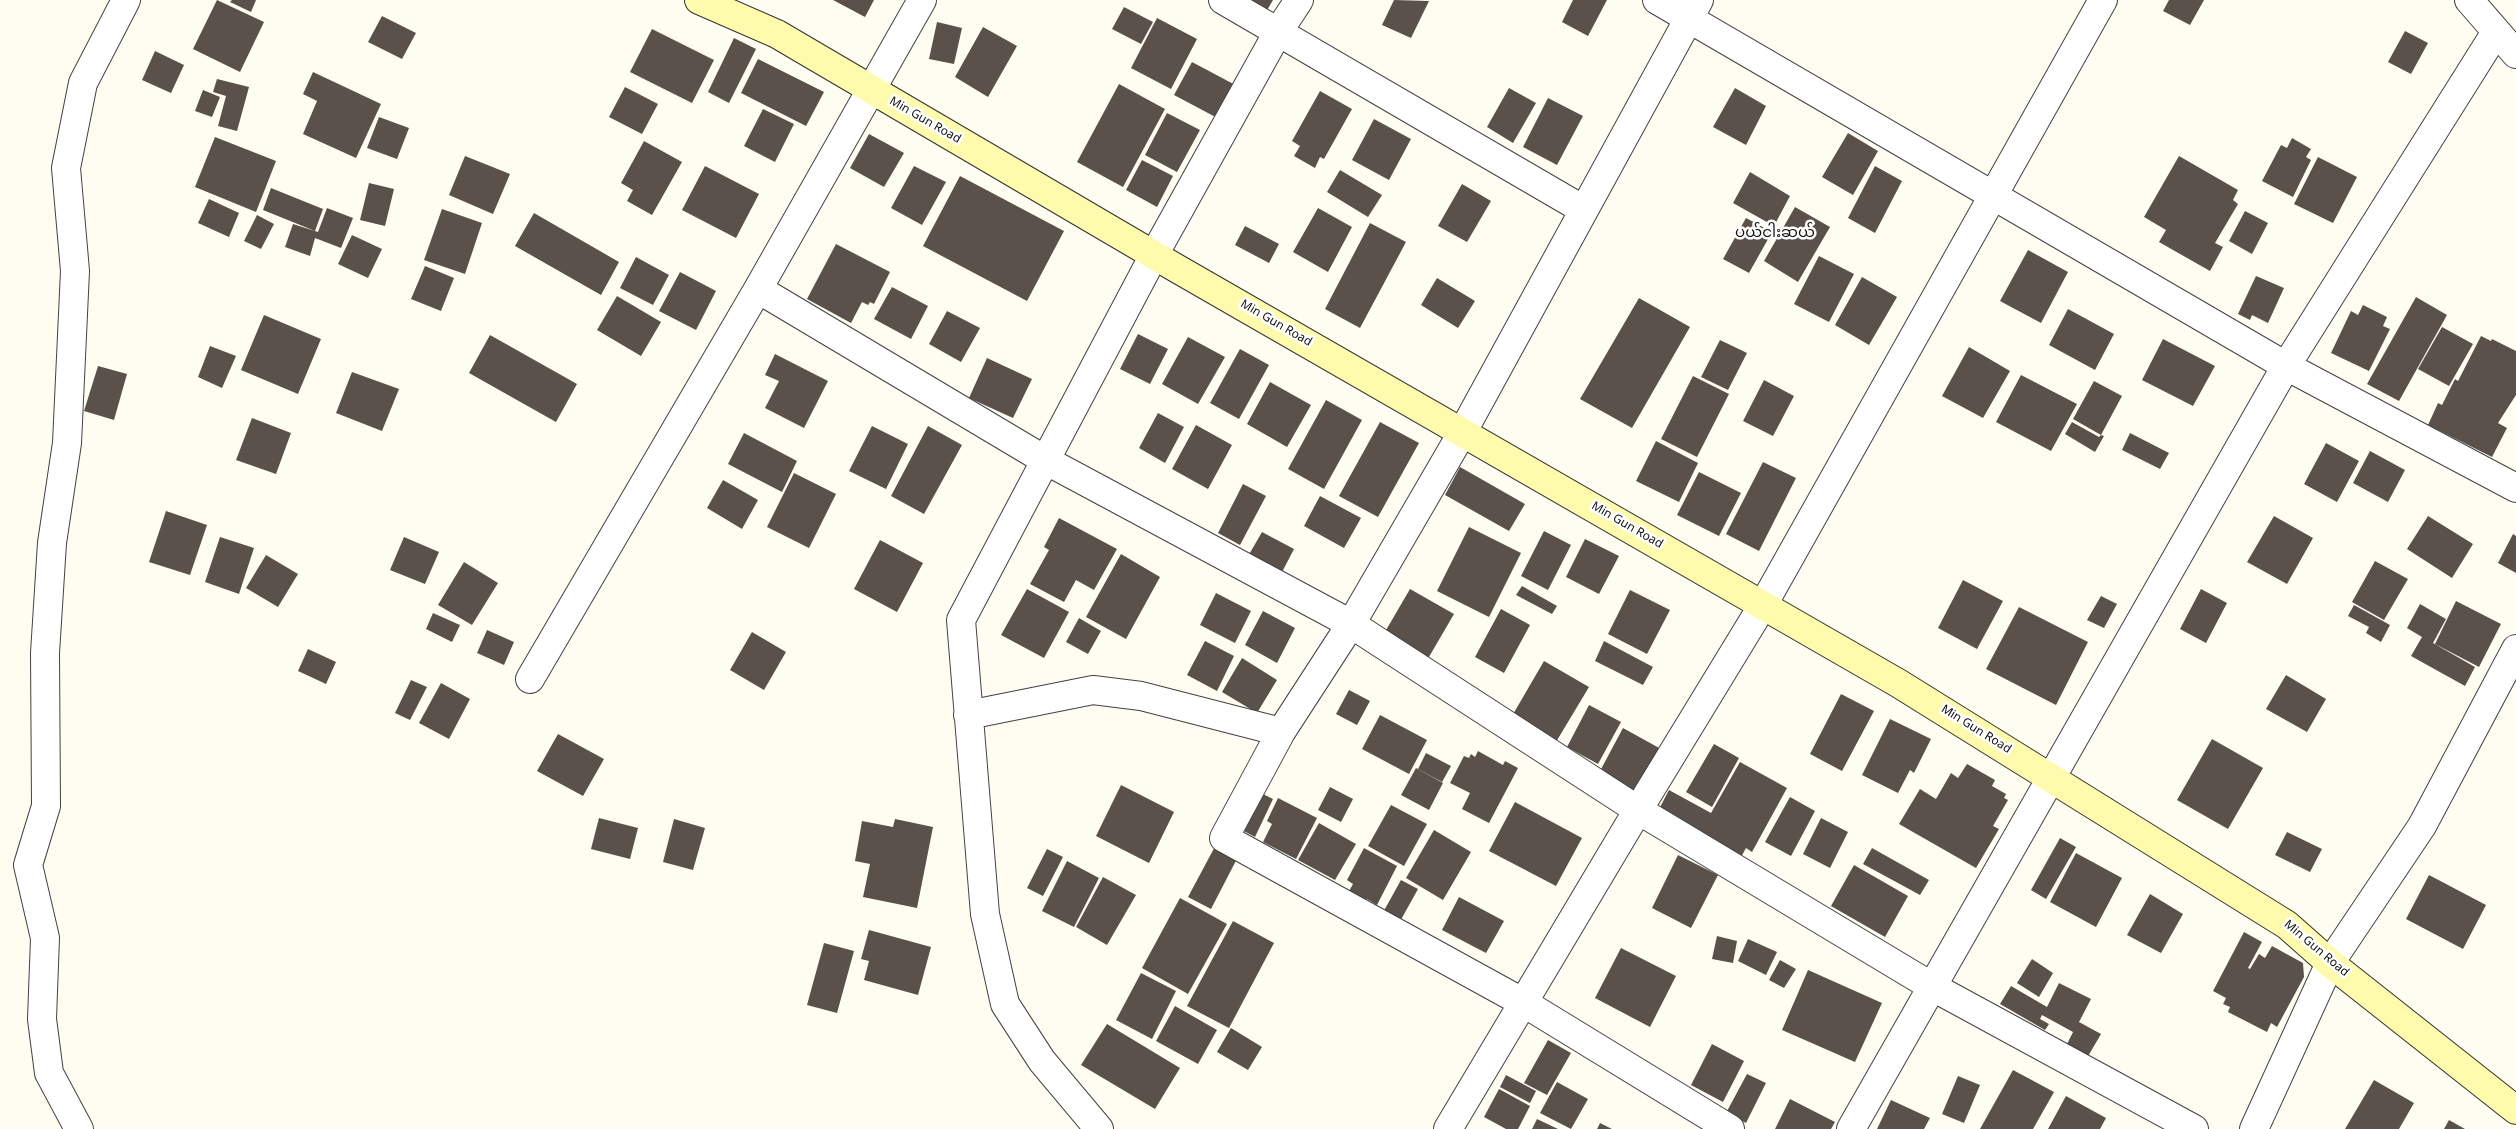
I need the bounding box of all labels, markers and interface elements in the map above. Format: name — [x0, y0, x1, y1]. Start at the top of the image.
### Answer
street label: Min Gun Road — [886, 96, 962, 148]
district label: ပယ်ငါးဆယ် — [1735, 226, 1815, 244]
street label: Min Gun Road — [1237, 299, 1313, 351]
street label: Min Gun Road — [1588, 501, 1664, 553]
street label: Min Gun Road — [1937, 704, 2013, 758]
street label: Min Gun Road — [2280, 919, 2350, 981]

